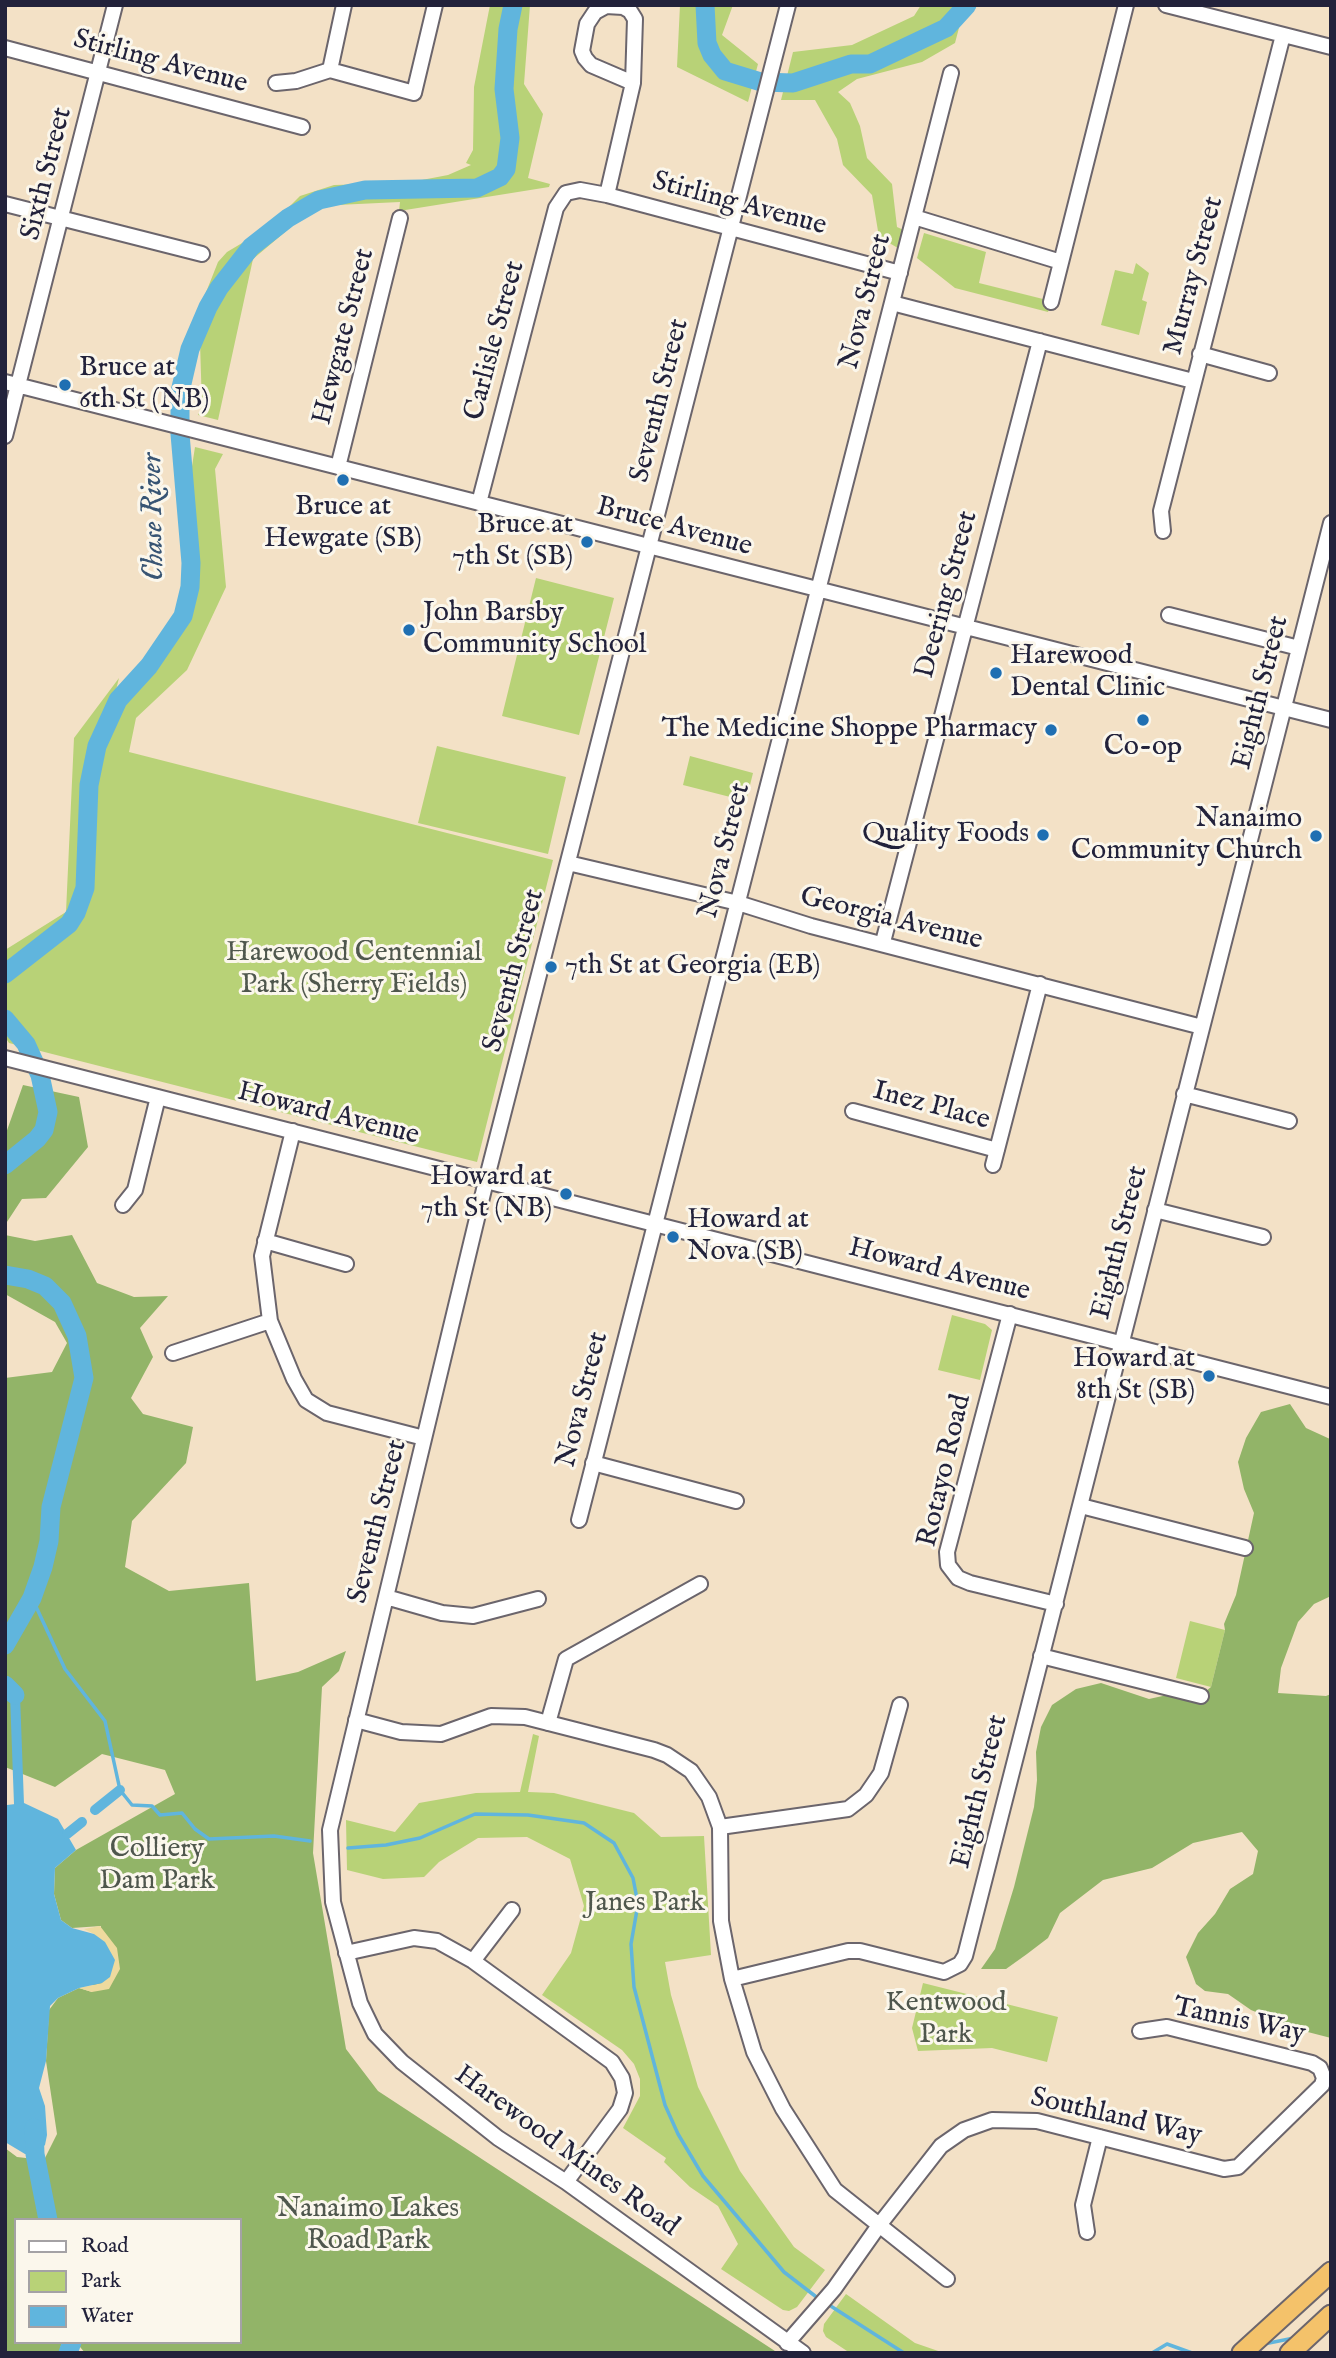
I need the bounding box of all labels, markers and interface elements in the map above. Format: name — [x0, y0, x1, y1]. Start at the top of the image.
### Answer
street label: Stirling Avenue — [69, 24, 251, 102]
street label: Sixth Street — [15, 104, 81, 244]
street label: Stirling Avenue — [648, 166, 830, 244]
street label: Murray Street — [1158, 193, 1232, 359]
street label: Nova Street — [834, 231, 900, 373]
street label: Hewgate Street — [307, 246, 383, 428]
street label: Carlisle Street — [459, 258, 533, 424]
street label: Seventh Street — [624, 316, 698, 486]
place label: Bruce at 6th St (NB) — [79, 352, 209, 418]
marker: Bruce at 6th St (NB) — [57, 377, 73, 393]
water label: Chase River — [136, 453, 174, 581]
marker: Bruce at Hewgate (SB) — [335, 472, 351, 488]
place label: Bruce at Hewgate (SB) — [264, 491, 422, 557]
street label: Bruce Avenue — [592, 491, 756, 565]
street label: Deering Street — [910, 508, 986, 682]
place label: Bruce at 7th St (SB) — [452, 509, 573, 575]
marker: Bruce at 7th St (SB) — [579, 534, 595, 550]
place label: John Barsby Community School — [423, 597, 646, 663]
street label: Eighth Street — [1227, 613, 1297, 773]
marker: John Barsby Community School — [401, 622, 417, 638]
place label: Harewood Dental Clinic — [1010, 640, 1165, 706]
marker: Harewood Dental Clinic — [988, 665, 1004, 681]
marker: Co-op — [1135, 712, 1151, 728]
place label: The Medicine Shoppe Pharmacy — [662, 713, 1037, 747]
marker: The Medicine Shoppe Pharmacy — [1043, 722, 1059, 738]
place label: Co-op — [1104, 731, 1182, 765]
street label: Nova Street — [693, 780, 759, 922]
place label: Nanaimo Community Church — [1071, 803, 1302, 869]
place label: Quality Foods — [862, 818, 1029, 852]
marker: Quality Foods — [1035, 827, 1051, 843]
marker: Nanaimo Community Church — [1308, 828, 1324, 844]
street label: Georgia Avenue — [796, 881, 986, 959]
street label: Seventh Street — [477, 886, 553, 1056]
park label: Harewood Centennial Park (Sherry Fields) — [226, 937, 482, 1003]
place label: 7th St at Georgia (EB) — [565, 950, 820, 984]
marker: 7th St at Georgia (EB) — [543, 959, 559, 975]
street label: Inez Place — [869, 1075, 993, 1139]
street label: Howard Avenue — [234, 1076, 422, 1154]
place label: Howard at 7th St (NB) — [420, 1161, 552, 1227]
street label: Eighth Street — [1086, 1163, 1156, 1323]
marker: Howard at 7th St (NB) — [558, 1186, 574, 1202]
place label: Howard at Nova (SB) — [687, 1204, 809, 1270]
marker: Howard at Nova (SB) — [665, 1229, 681, 1245]
street label: Howard Avenue — [845, 1232, 1033, 1310]
street label: Nova Street — [551, 1329, 617, 1471]
place label: Howard at 8th St (SB) — [1073, 1343, 1195, 1409]
marker: Howard at 8th St (SB) — [1201, 1368, 1217, 1384]
street label: Rotayo Road — [912, 1392, 980, 1550]
street label: Seventh Street — [342, 1437, 416, 1607]
street label: Eighth Street — [946, 1712, 1016, 1872]
park label: Colliery Dam Park — [99, 1833, 215, 1899]
park label: Janes Park — [585, 1887, 705, 1921]
park label: Kentwood Park — [886, 1987, 1006, 2053]
street label: Tannis Way — [1170, 1992, 1308, 2052]
street label: Harewood Mines Road — [447, 2059, 685, 2245]
street label: Southland Way — [1027, 2082, 1205, 2154]
park label: Nanaimo Lakes Road Park — [277, 2193, 459, 2259]
legend — [14, 2218, 242, 2344]
text: Road — [81, 2233, 128, 2260]
text: Park — [81, 2268, 121, 2295]
text: Water — [81, 2303, 133, 2330]

